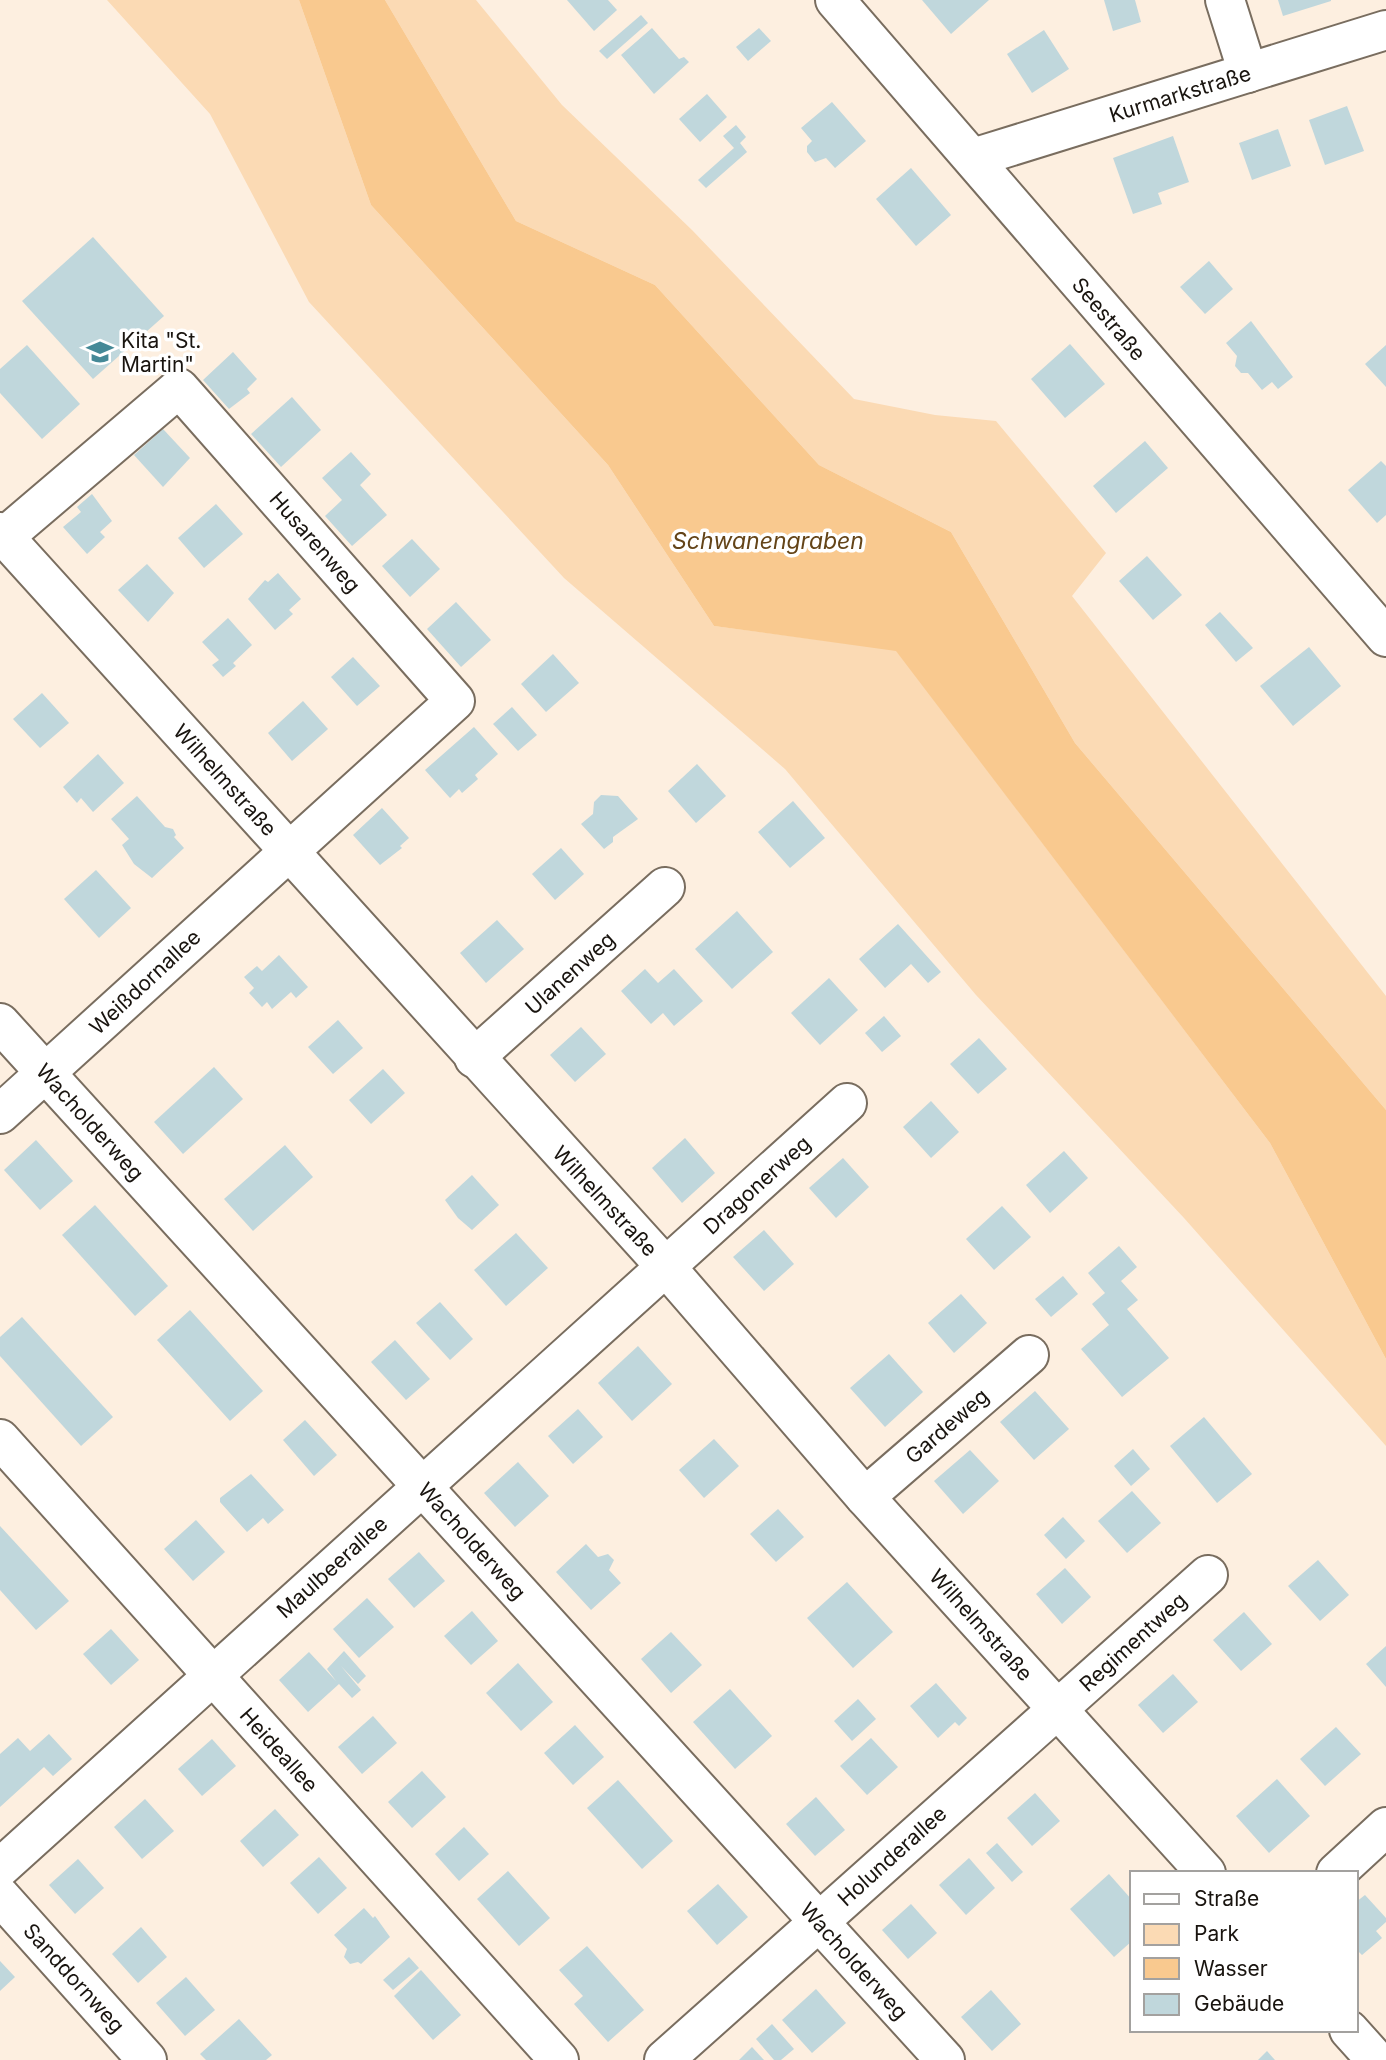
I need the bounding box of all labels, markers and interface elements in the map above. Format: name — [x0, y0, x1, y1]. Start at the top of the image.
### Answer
street label: Kurmarkstraße — [1106, 61, 1254, 127]
street label: Seestraße — [1067, 272, 1151, 366]
place label: Kita "St. Martin" — [121, 328, 201, 377]
school or university icon: Kita "St. Martin" — [85, 337, 115, 367]
street label: Husarenweg — [265, 487, 365, 597]
water label: Schwanengraben — [672, 527, 864, 555]
street label: Wilhelmstraße — [168, 719, 282, 841]
street label: Weißdornallee — [84, 924, 206, 1040]
street label: Ulanenweg — [520, 926, 620, 1020]
street label: Wacholderweg — [31, 1058, 149, 1186]
street label: Dragonerweg — [698, 1131, 816, 1239]
street label: Wilhelmstraße — [547, 1141, 663, 1261]
street label: Gardeweg — [900, 1383, 994, 1469]
street label: Wacholderweg — [413, 1477, 531, 1605]
street label: Maulbeerallee — [272, 1511, 392, 1623]
street label: Wilhelmstraße — [924, 1564, 1038, 1686]
street label: Regimentweg — [1074, 1587, 1192, 1697]
street label: Heideallee — [235, 1703, 323, 1797]
street label: Holunderallee — [833, 1801, 951, 1911]
legend — [1130, 1871, 1358, 2032]
text: Straße — [1194, 1886, 1259, 1911]
street label: Wacholderweg — [795, 1897, 913, 2025]
street label: Sanddornweg — [18, 1918, 130, 2038]
text: Park — [1194, 1921, 1239, 1946]
text: Wasser — [1194, 1956, 1268, 1981]
text: Gebäude — [1194, 1991, 1284, 2016]

